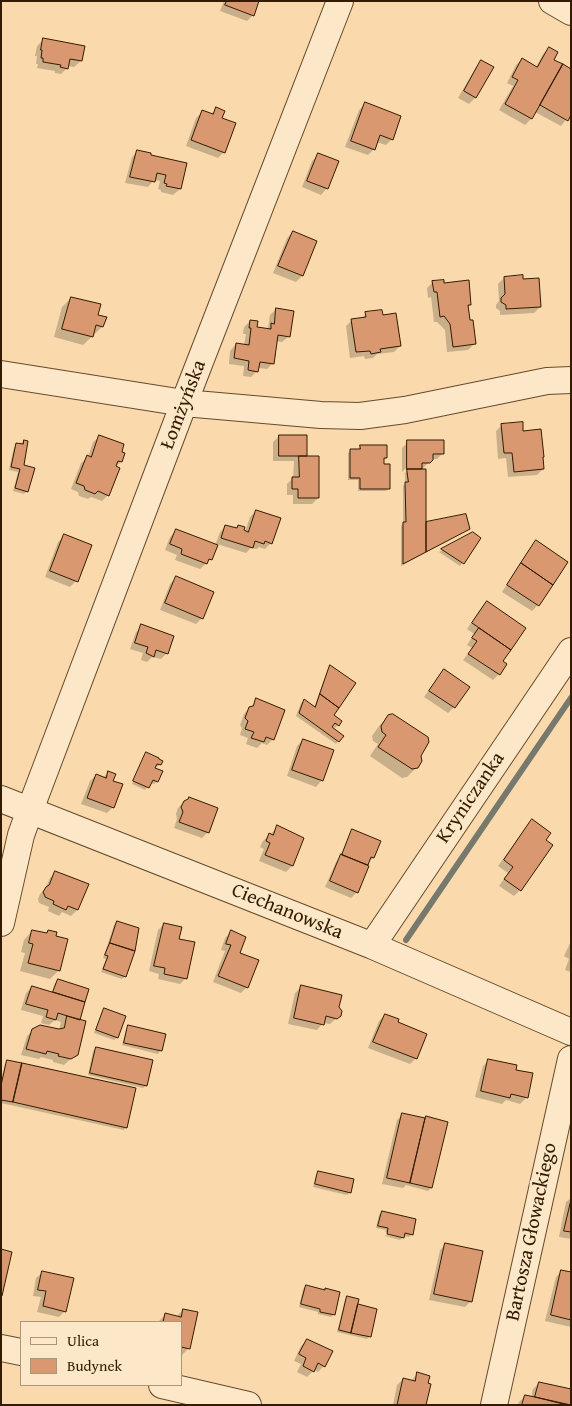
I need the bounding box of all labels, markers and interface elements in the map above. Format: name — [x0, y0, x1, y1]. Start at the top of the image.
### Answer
street label: Łomżyńska — [156, 357, 212, 453]
street label: Kryniczanka — [432, 748, 510, 848]
street label: Ciechanowska — [228, 879, 346, 945]
street label: Bartosza Głowackiego — [501, 1141, 563, 1323]
legend — [20, 1321, 182, 1386]
text: Ulica — [67, 1330, 99, 1351]
text: Budynek — [67, 1355, 122, 1376]

